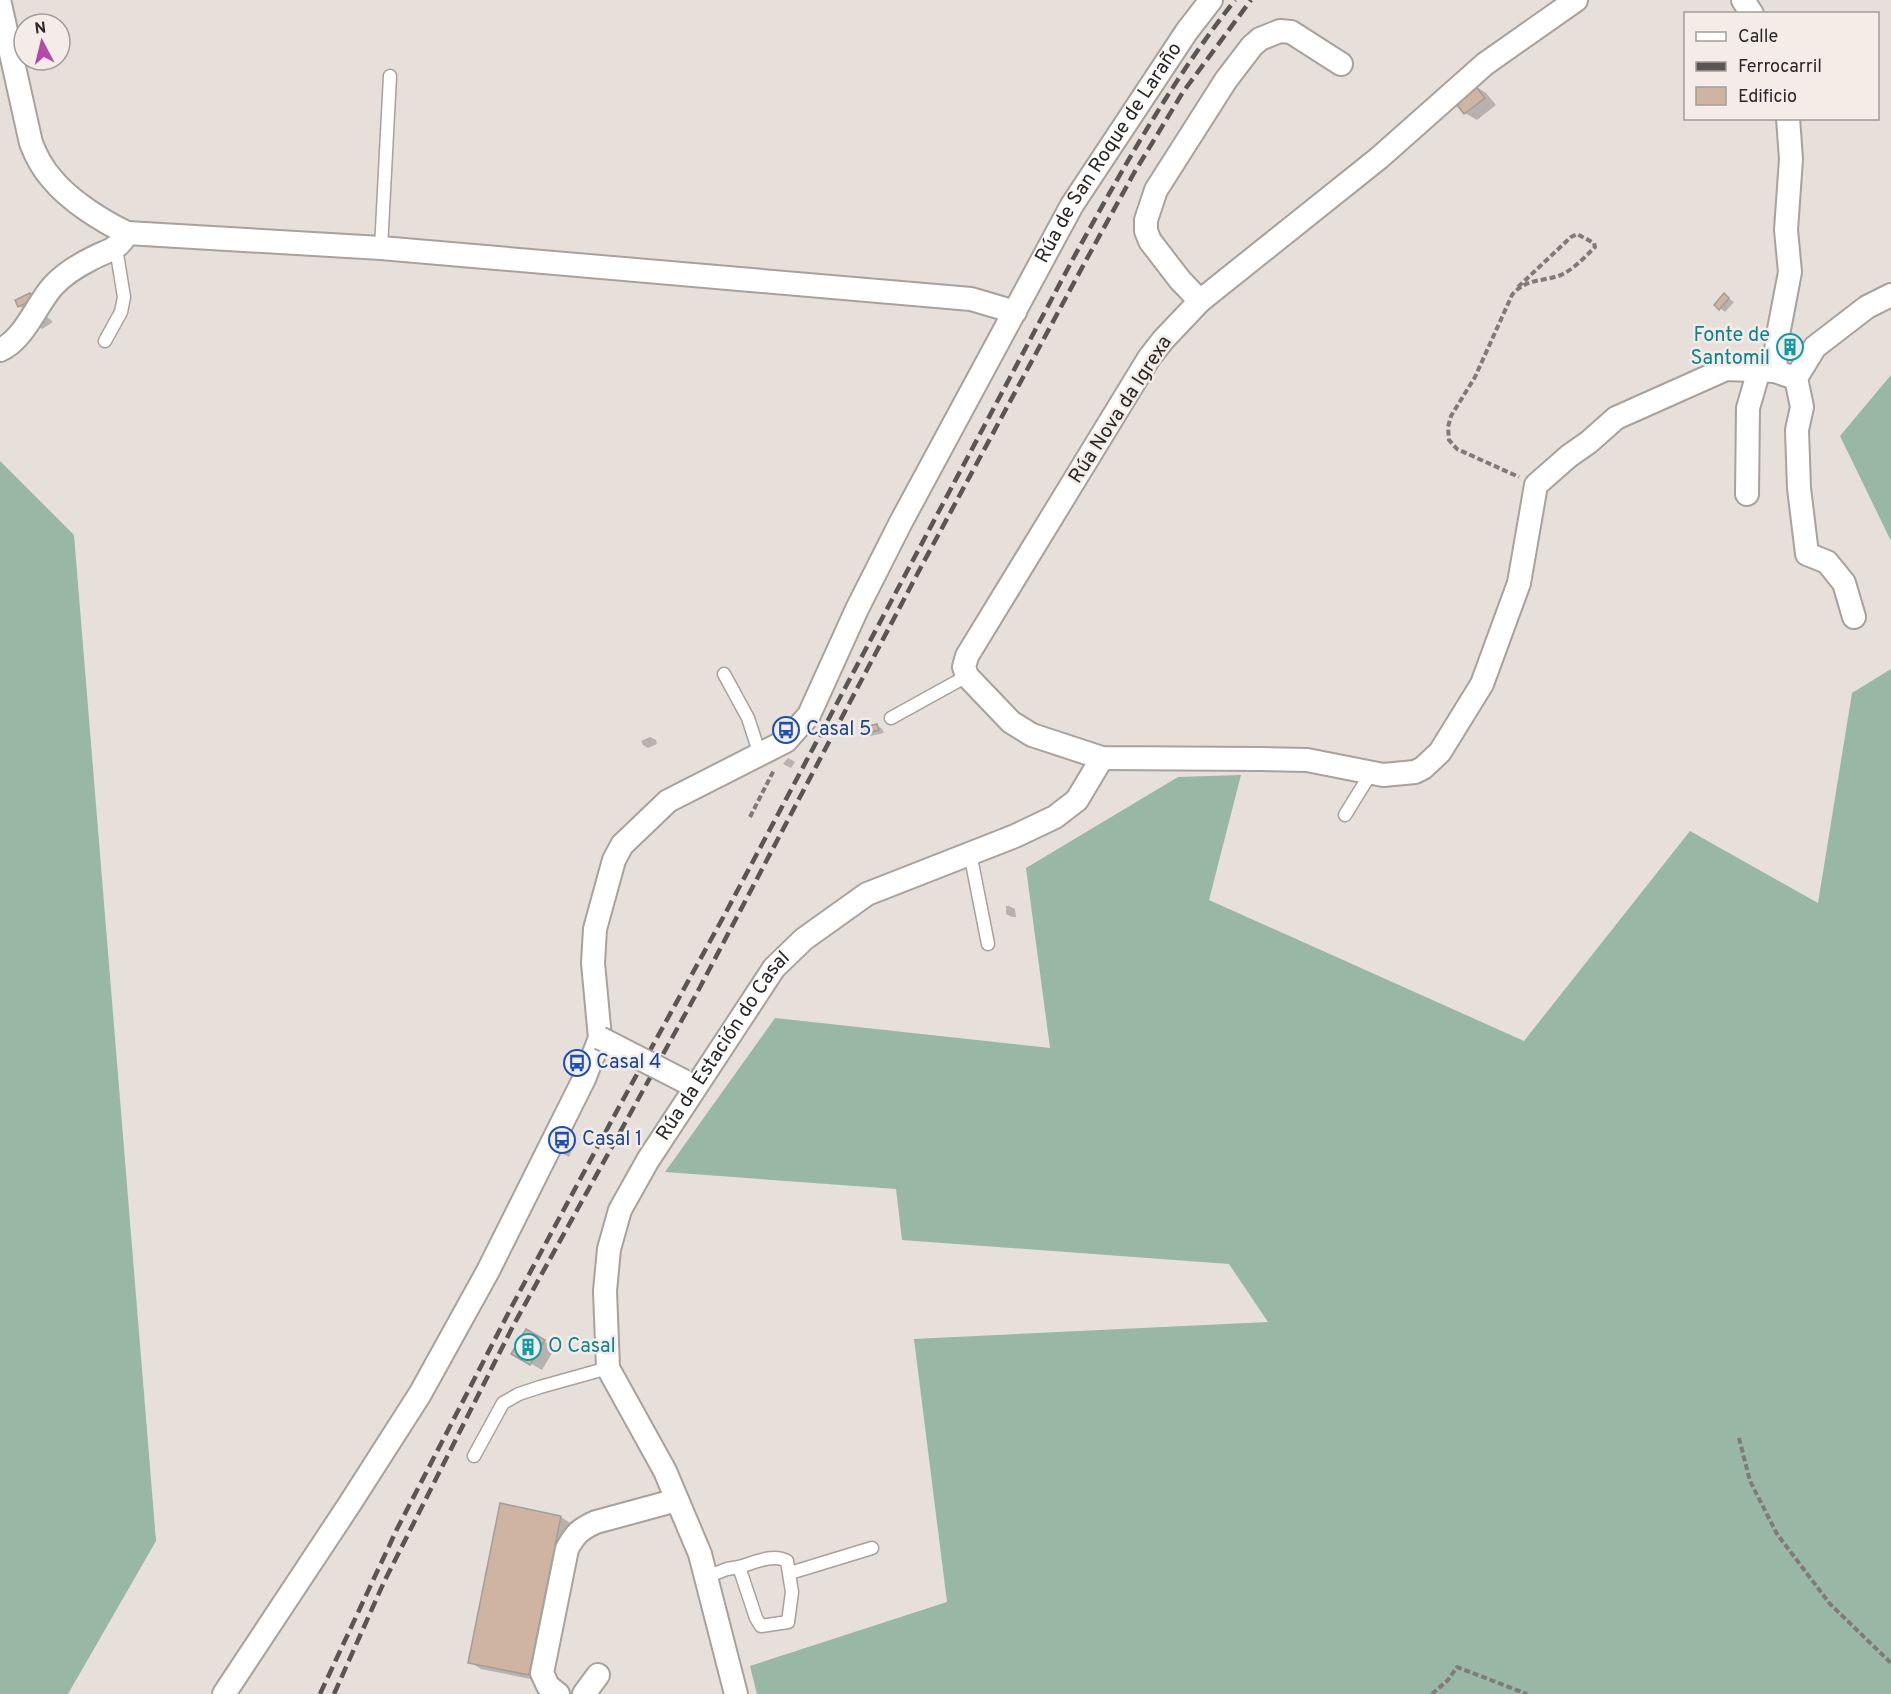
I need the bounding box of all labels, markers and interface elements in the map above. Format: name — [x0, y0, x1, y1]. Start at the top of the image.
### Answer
north arrow — [12, 12, 72, 72]
legend — [1684, 12, 1879, 120]
text: N — [33, 18, 47, 40]
text: Calle — [1738, 26, 1778, 49]
street label: Rúa de San Roque de Laraño — [1030, 38, 1189, 268]
text: Ferrocarril — [1738, 56, 1822, 79]
text: Edificio — [1738, 86, 1797, 109]
place label: Fonte de Santomil — [1691, 323, 1770, 372]
street label: Rúa Nova da Igrexa — [1063, 331, 1179, 489]
building icon: Fonte de Santomil — [1775, 332, 1805, 362]
bus stop icon: Casal 5 — [771, 715, 801, 745]
place label: Casal 5 — [806, 717, 872, 743]
street label: Rúa da Estación do Casal — [651, 946, 796, 1146]
bus stop icon: Casal 4 — [562, 1048, 592, 1078]
place label: Casal 4 — [596, 1050, 662, 1076]
bus stop icon: Casal 1 — [547, 1125, 577, 1155]
place label: Casal 1 — [582, 1127, 643, 1153]
building icon: O Casal — [513, 1332, 543, 1362]
place label: O Casal — [548, 1334, 616, 1360]

